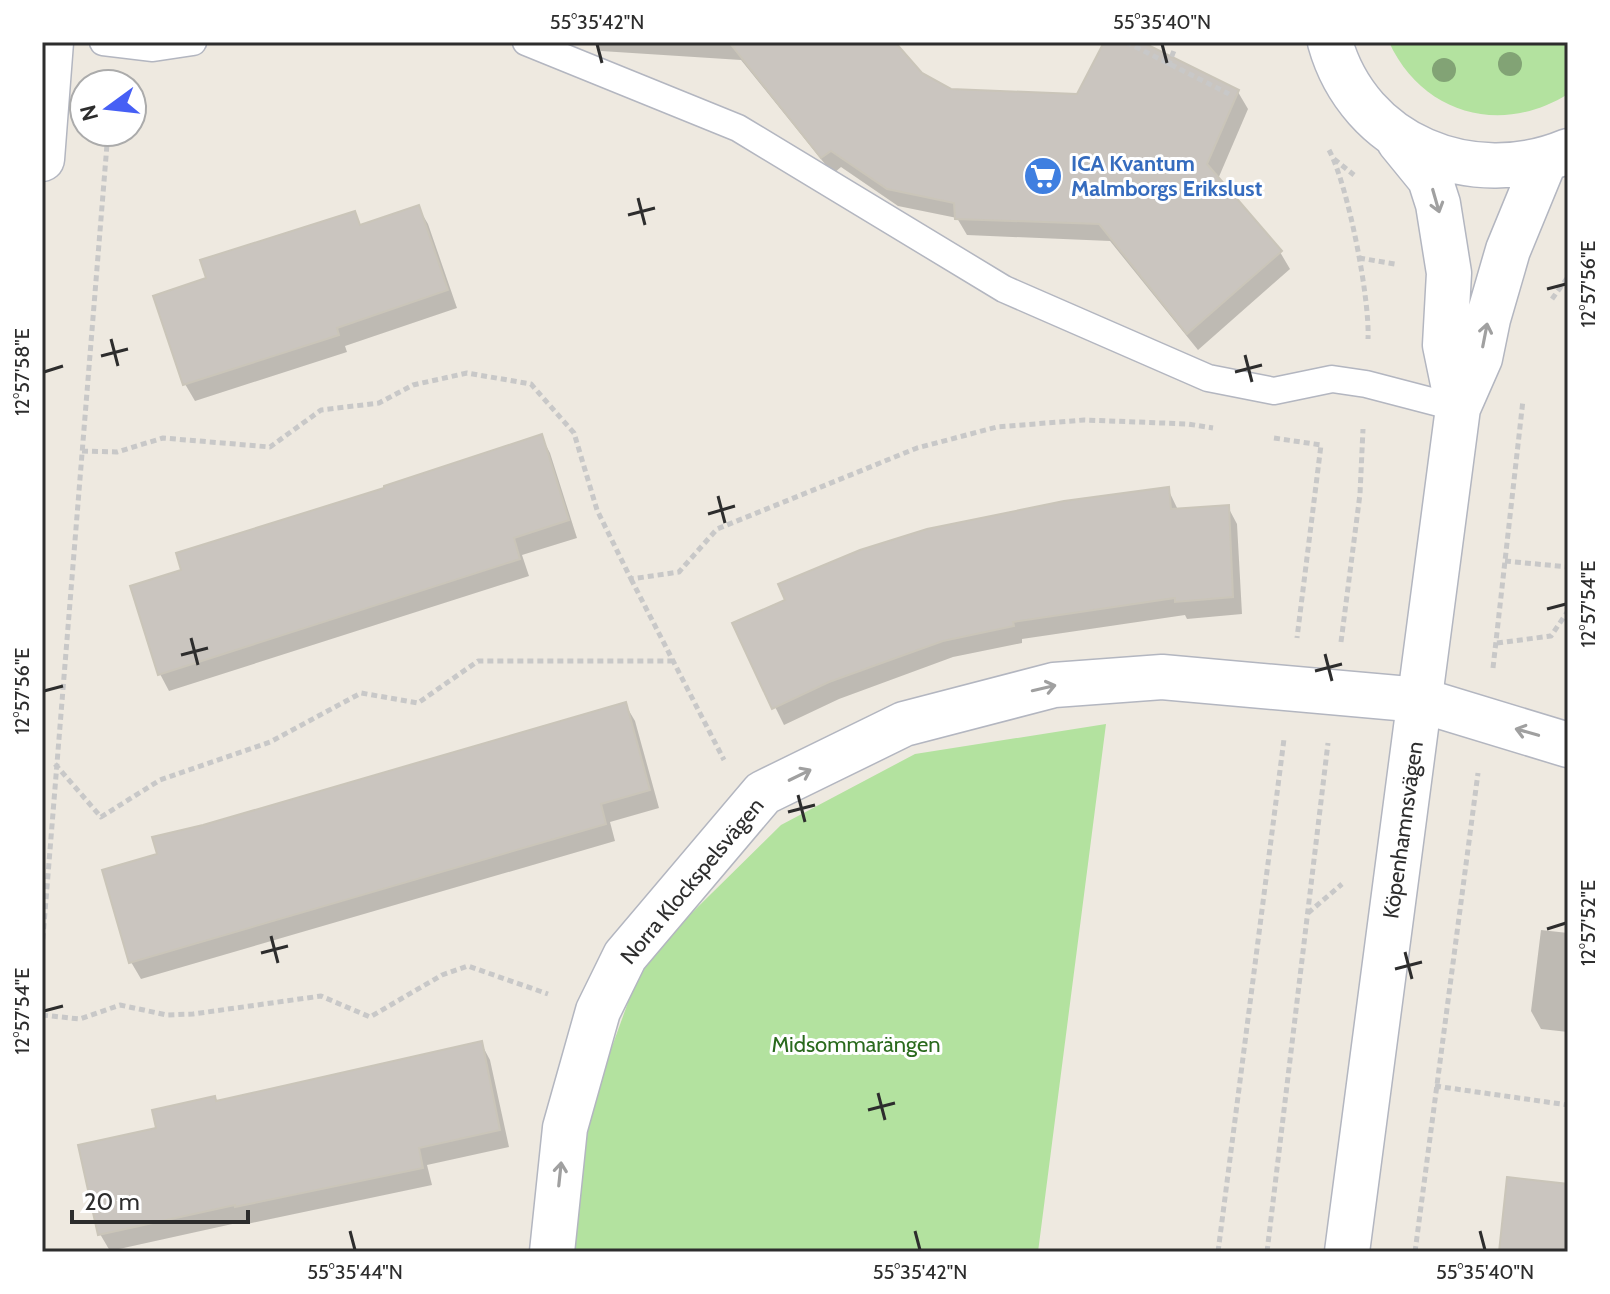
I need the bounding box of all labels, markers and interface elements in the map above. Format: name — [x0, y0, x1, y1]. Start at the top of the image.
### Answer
text: 55°35'42"N — [550, 10, 644, 34]
text: 55°35'40"N — [1113, 10, 1211, 34]
north arrow — [68, 68, 148, 148]
text: N — [74, 102, 104, 124]
place label: ICA Kvantum Malmborgs Erikslust — [1071, 150, 1263, 202]
supermarket icon: ICA Kvantum Malmborgs Erikslust — [1022, 155, 1064, 197]
one-way arrow — [1429, 187, 1444, 213]
text: 12°57'56"E — [1576, 241, 1600, 327]
one-way arrow — [1478, 323, 1493, 348]
text: 12°57'58"E — [10, 328, 34, 416]
text: 12°57'54"E — [1576, 561, 1600, 647]
text: 12°57'56"E — [10, 648, 34, 734]
one-way arrow — [1030, 680, 1056, 695]
one-way arrow — [1514, 723, 1540, 738]
street label: Köpenhamnsvägen — [1377, 740, 1429, 920]
one-way arrow — [788, 767, 812, 782]
street label: Norra Klockspelsvägen — [615, 792, 769, 970]
text: 12°57'52"E — [1576, 880, 1600, 966]
text: 12°57'54"E — [10, 968, 34, 1054]
park label: Midsommarängen — [771, 1031, 941, 1058]
one-way arrow — [553, 1162, 568, 1188]
scale bar — [72, 1174, 248, 1224]
text: 20 m — [84, 1187, 140, 1216]
text: 55°35'44"N — [307, 1260, 403, 1284]
text: 55°35'42"N — [873, 1260, 967, 1284]
text: 55°35'40"N — [1436, 1260, 1534, 1284]

